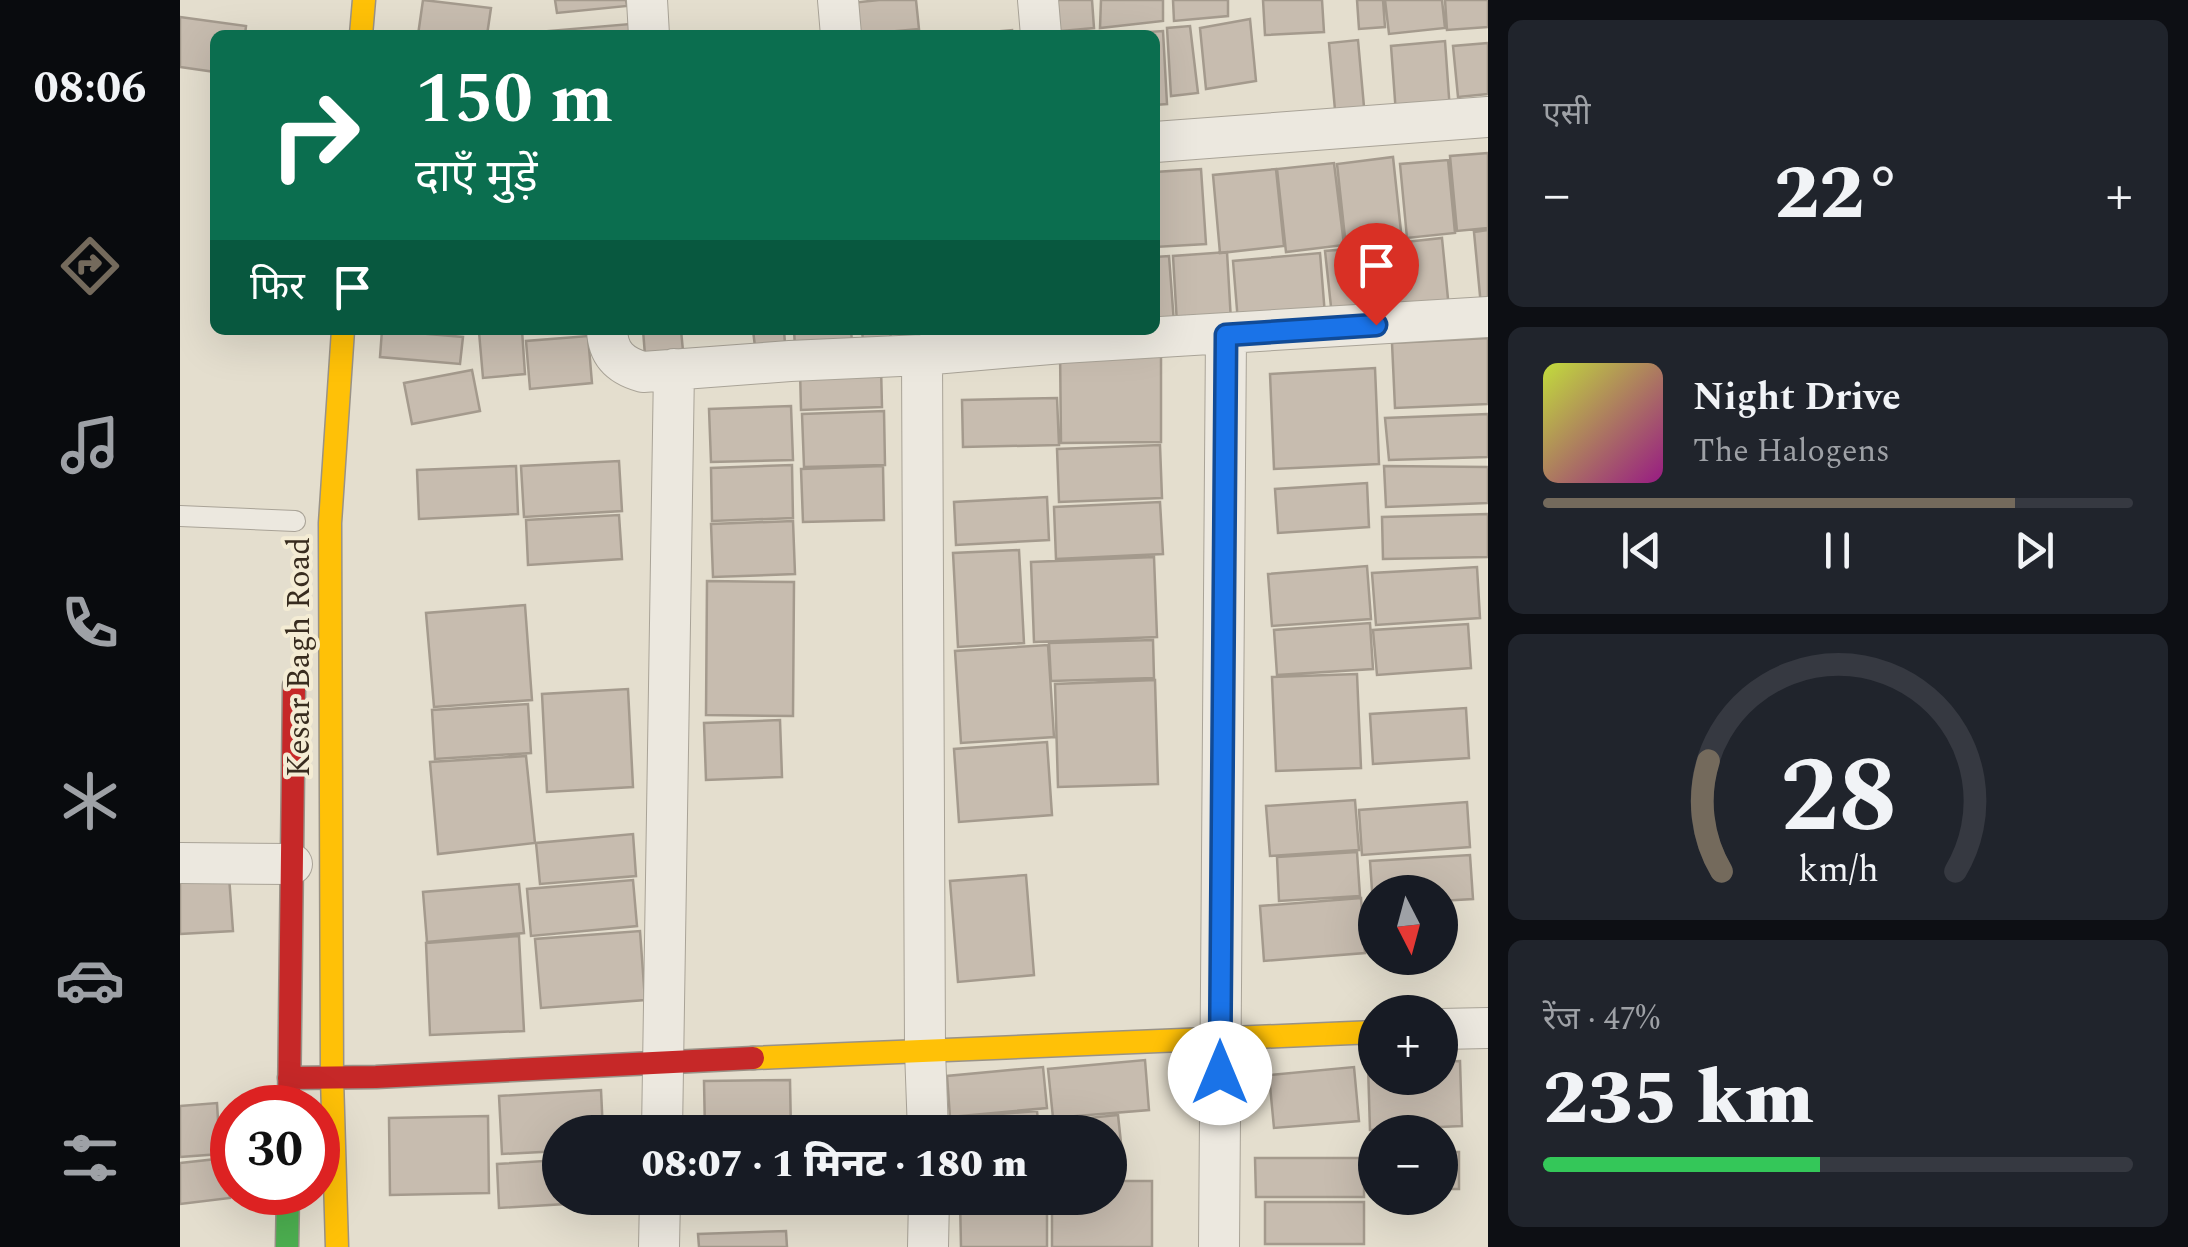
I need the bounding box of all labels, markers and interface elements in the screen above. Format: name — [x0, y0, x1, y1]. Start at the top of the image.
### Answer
text: 150 m — [415, 47, 613, 153]
text: 08:06 — [33, 54, 147, 123]
icon: right — [250, 70, 380, 200]
text: एसी — [1543, 90, 1591, 139]
text: 22° — [1774, 138, 1902, 252]
text: दाएँ मुड़ें — [415, 143, 538, 212]
text: − — [1543, 154, 1571, 237]
text: + — [2105, 154, 2133, 237]
pin — [1334, 223, 1419, 326]
icon: directions — [55, 231, 125, 301]
icon: arrive — [1349, 238, 1404, 293]
text: फिर — [250, 259, 305, 317]
icon: arrive — [325, 260, 380, 315]
text: Night Drive — [1693, 369, 1901, 427]
icon: music — [55, 410, 125, 480]
text: The Halogens — [1693, 427, 1890, 476]
icon: previous — [1614, 523, 1669, 578]
icon: pause — [1810, 523, 1865, 578]
icon: next — [2007, 523, 2062, 578]
street label: Kesar Bagh Road — [275, 537, 324, 777]
icon: phone — [55, 588, 125, 658]
text: 28 — [1780, 719, 1896, 877]
icon: climate — [55, 766, 125, 836]
text: km/h — [1798, 843, 1878, 898]
north arrow — [1358, 875, 1458, 975]
map controls — [1358, 875, 1458, 1215]
icon: car — [55, 945, 125, 1015]
button: + — [1358, 995, 1458, 1095]
text: रेंज · 47% — [1543, 995, 1660, 1044]
position arrow — [1168, 1021, 1272, 1125]
text: 235 km — [1543, 1043, 1814, 1157]
speed limit sign: 30 — [210, 1085, 340, 1215]
button: − — [1358, 1115, 1458, 1215]
icon: filters — [55, 1123, 125, 1193]
text: 08:07 · 1 मिनट · 180 m — [641, 1136, 1028, 1194]

